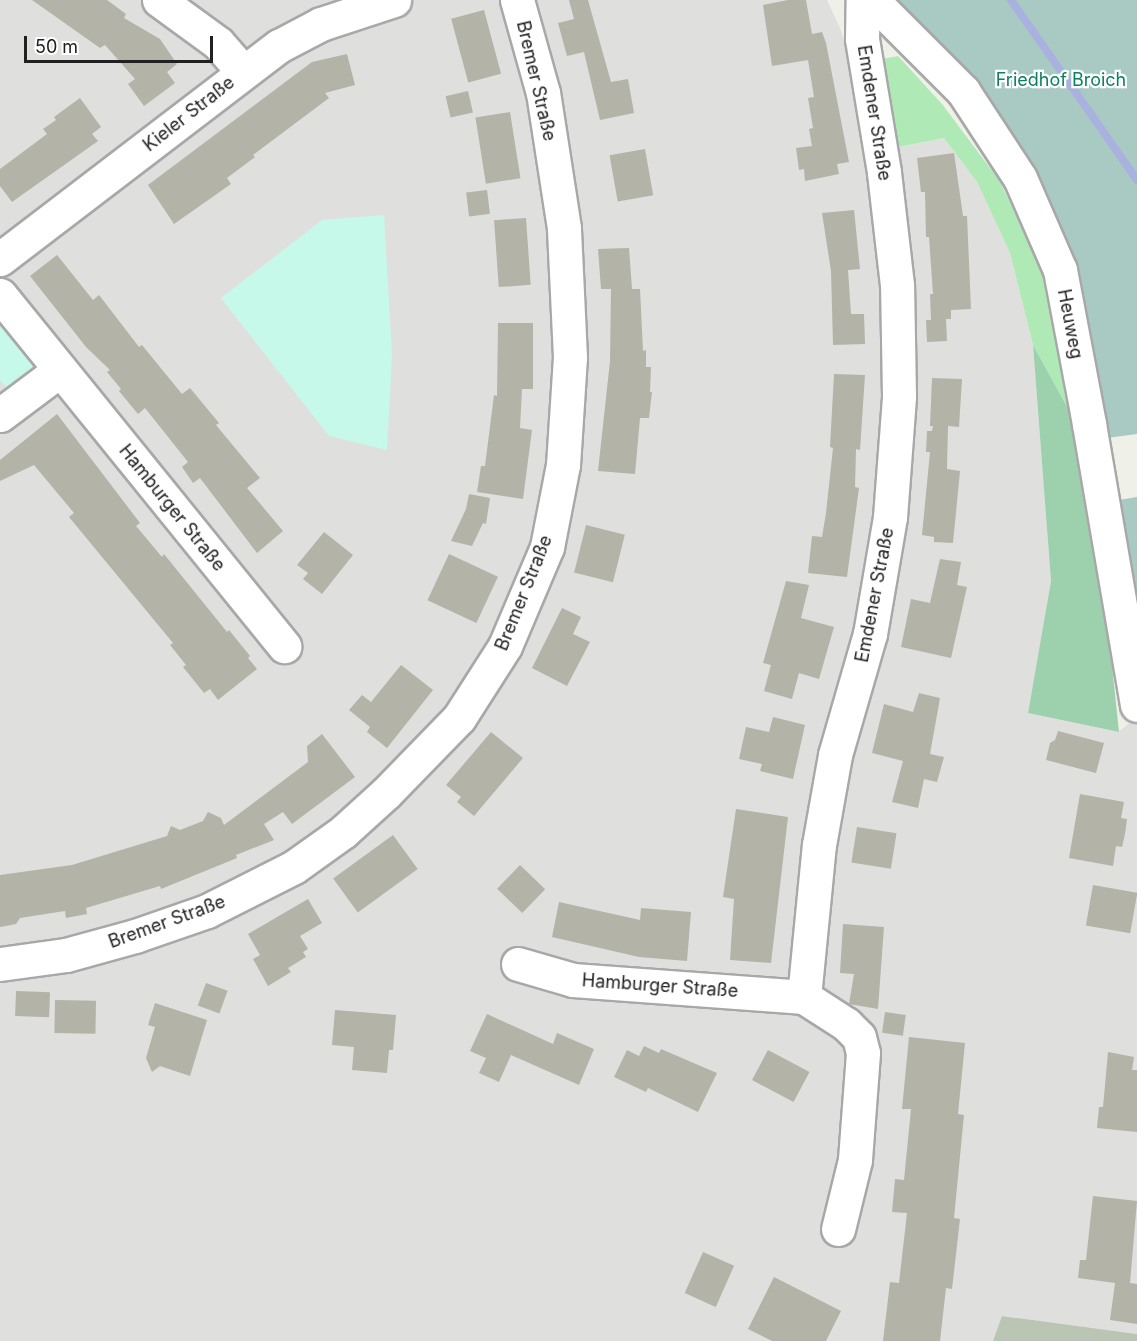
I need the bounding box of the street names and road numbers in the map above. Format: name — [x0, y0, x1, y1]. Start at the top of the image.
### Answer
street label: Bremer Straße — [512, 19, 560, 143]
street label: Emdener Straße — [853, 44, 895, 182]
street label: Kieler Straße — [139, 72, 239, 156]
street label: Heuweg — [1053, 287, 1087, 361]
street label: Hamburger Straße — [114, 440, 230, 576]
street label: Emdener Straße — [851, 526, 899, 664]
street label: Bremer Straße — [491, 532, 557, 654]
street label: Bremer Straße — [106, 891, 228, 953]
street label: Hamburger Straße — [581, 970, 739, 1002]

